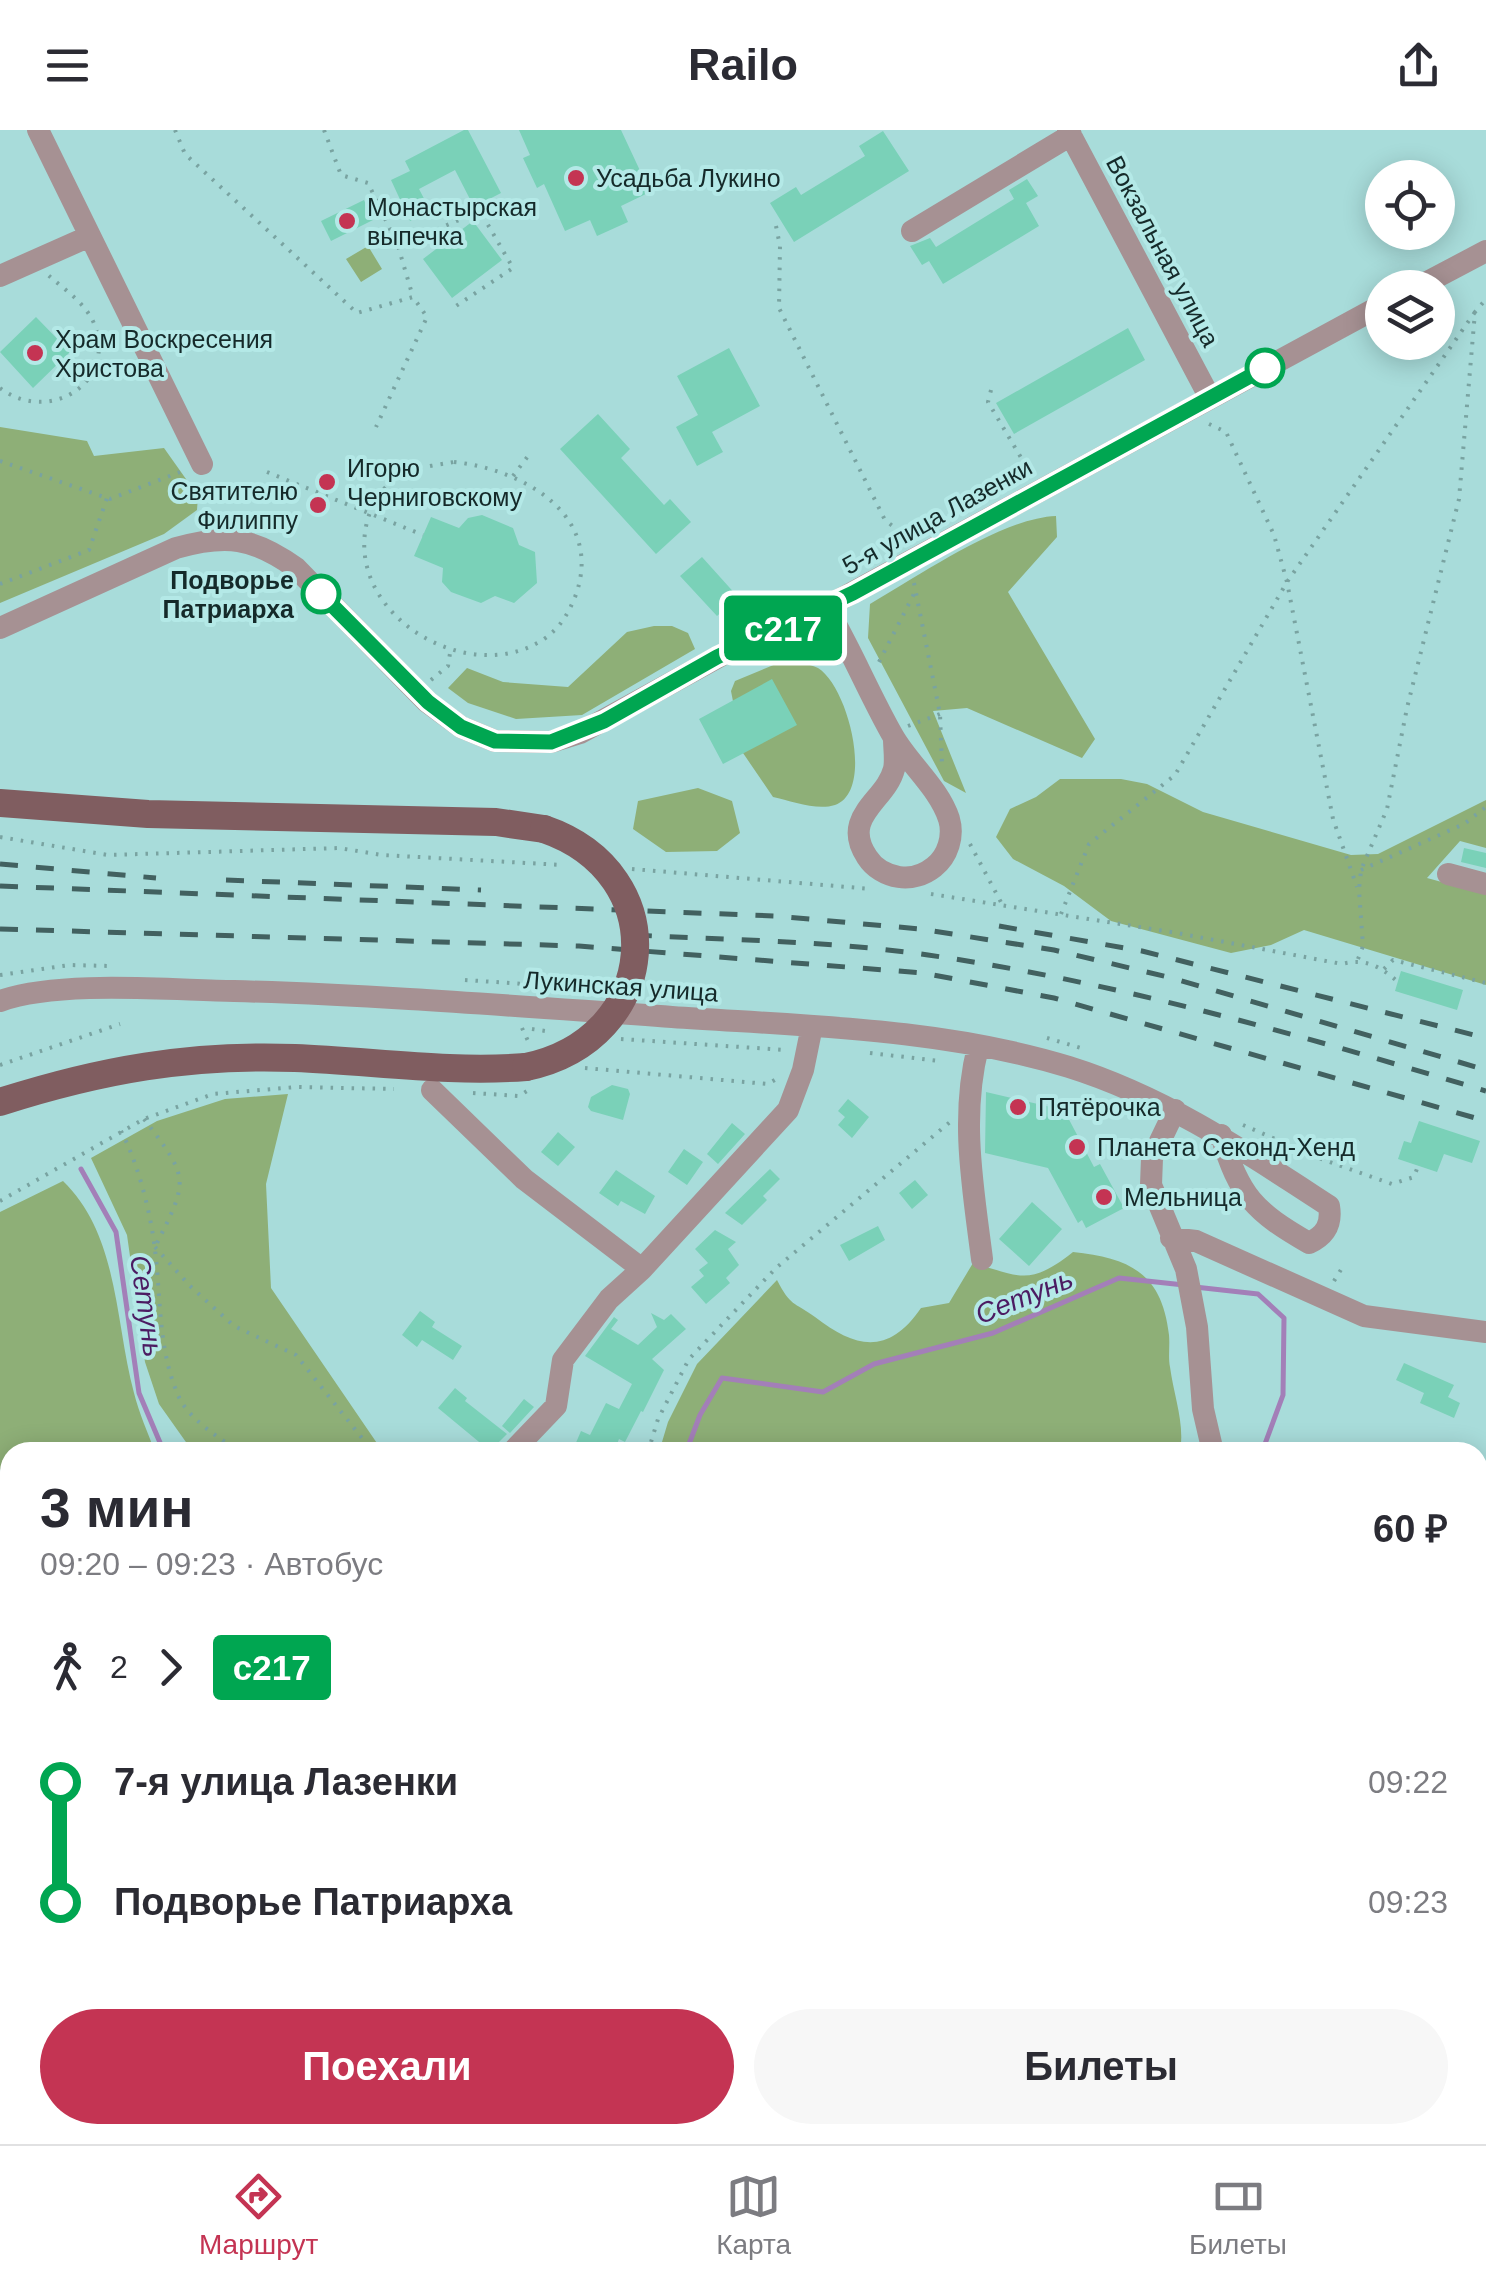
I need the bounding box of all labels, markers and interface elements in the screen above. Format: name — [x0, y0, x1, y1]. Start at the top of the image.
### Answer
icon: menu — [40, 38, 95, 93]
icon: share — [1391, 38, 1446, 93]
text: Railo — [688, 39, 798, 90]
street label: Вокзальная улица — [1101, 151, 1225, 351]
map controls — [1365, 160, 1455, 360]
button: locate — [1365, 160, 1455, 250]
place label: Усадьба Лукино — [596, 164, 781, 192]
marker: Усадьба Лукино — [565, 167, 587, 189]
place label: Монастырская выпечка — [367, 193, 537, 250]
marker: Монастырская выпечка — [336, 210, 358, 232]
button: layers — [1365, 270, 1455, 360]
place label: Храм Воскресения Христова — [55, 325, 273, 382]
marker: Храм Воскресения Христова — [24, 342, 46, 364]
unlabelled marker — [1246, 349, 1284, 387]
street label: 5-я улица Лазенки — [837, 452, 1037, 580]
place label: Игорю Черниговскому — [347, 454, 523, 511]
marker: Игорю Черниговскому — [316, 471, 338, 493]
place label: Святителю Филиппу — [170, 477, 298, 534]
marker: Святителю Филиппу — [307, 494, 329, 516]
place label: Подворье Патриарха — [163, 566, 295, 623]
marker: Подворье Патриарха — [302, 575, 340, 613]
line badge: с217 — [713, 596, 853, 660]
text: с217 — [744, 609, 822, 648]
street label: Лукинская улица — [523, 965, 719, 1007]
place label: Пятёрочка — [1038, 1093, 1161, 1121]
marker: Пятёрочка — [1007, 1096, 1029, 1118]
place label: Планета Секонд-Хенд — [1097, 1133, 1356, 1161]
marker: Планета Секонд-Хенд — [1066, 1136, 1088, 1158]
place label: Мельница — [1124, 1183, 1242, 1211]
marker: Мельница — [1093, 1186, 1115, 1208]
water label: Сетунь — [124, 1253, 169, 1359]
water label: Сетунь — [971, 1263, 1077, 1330]
text: 3 мин — [40, 1477, 194, 1539]
text: 60 ₽ — [1373, 1508, 1448, 1550]
text: 09:20 – 09:23 · Автобус — [40, 1546, 383, 1582]
icon: walk — [40, 1640, 95, 1695]
icon: forward — [143, 1640, 198, 1695]
text: с217 — [233, 1648, 311, 1687]
text: 2 — [110, 1649, 128, 1685]
text: 7-я улица Лазенки — [114, 1761, 458, 1803]
text: 09:22 — [1368, 1764, 1448, 1800]
text: Подворье Патриарха — [114, 1881, 512, 1923]
text: 09:23 — [1368, 1884, 1448, 1920]
button: Поехали — [40, 2009, 734, 2124]
button: Билеты — [754, 2009, 1448, 2124]
tab: Маршрут — [199, 2169, 318, 2261]
tab: Карта — [716, 2169, 791, 2261]
tab: Билеты — [1189, 2169, 1287, 2261]

